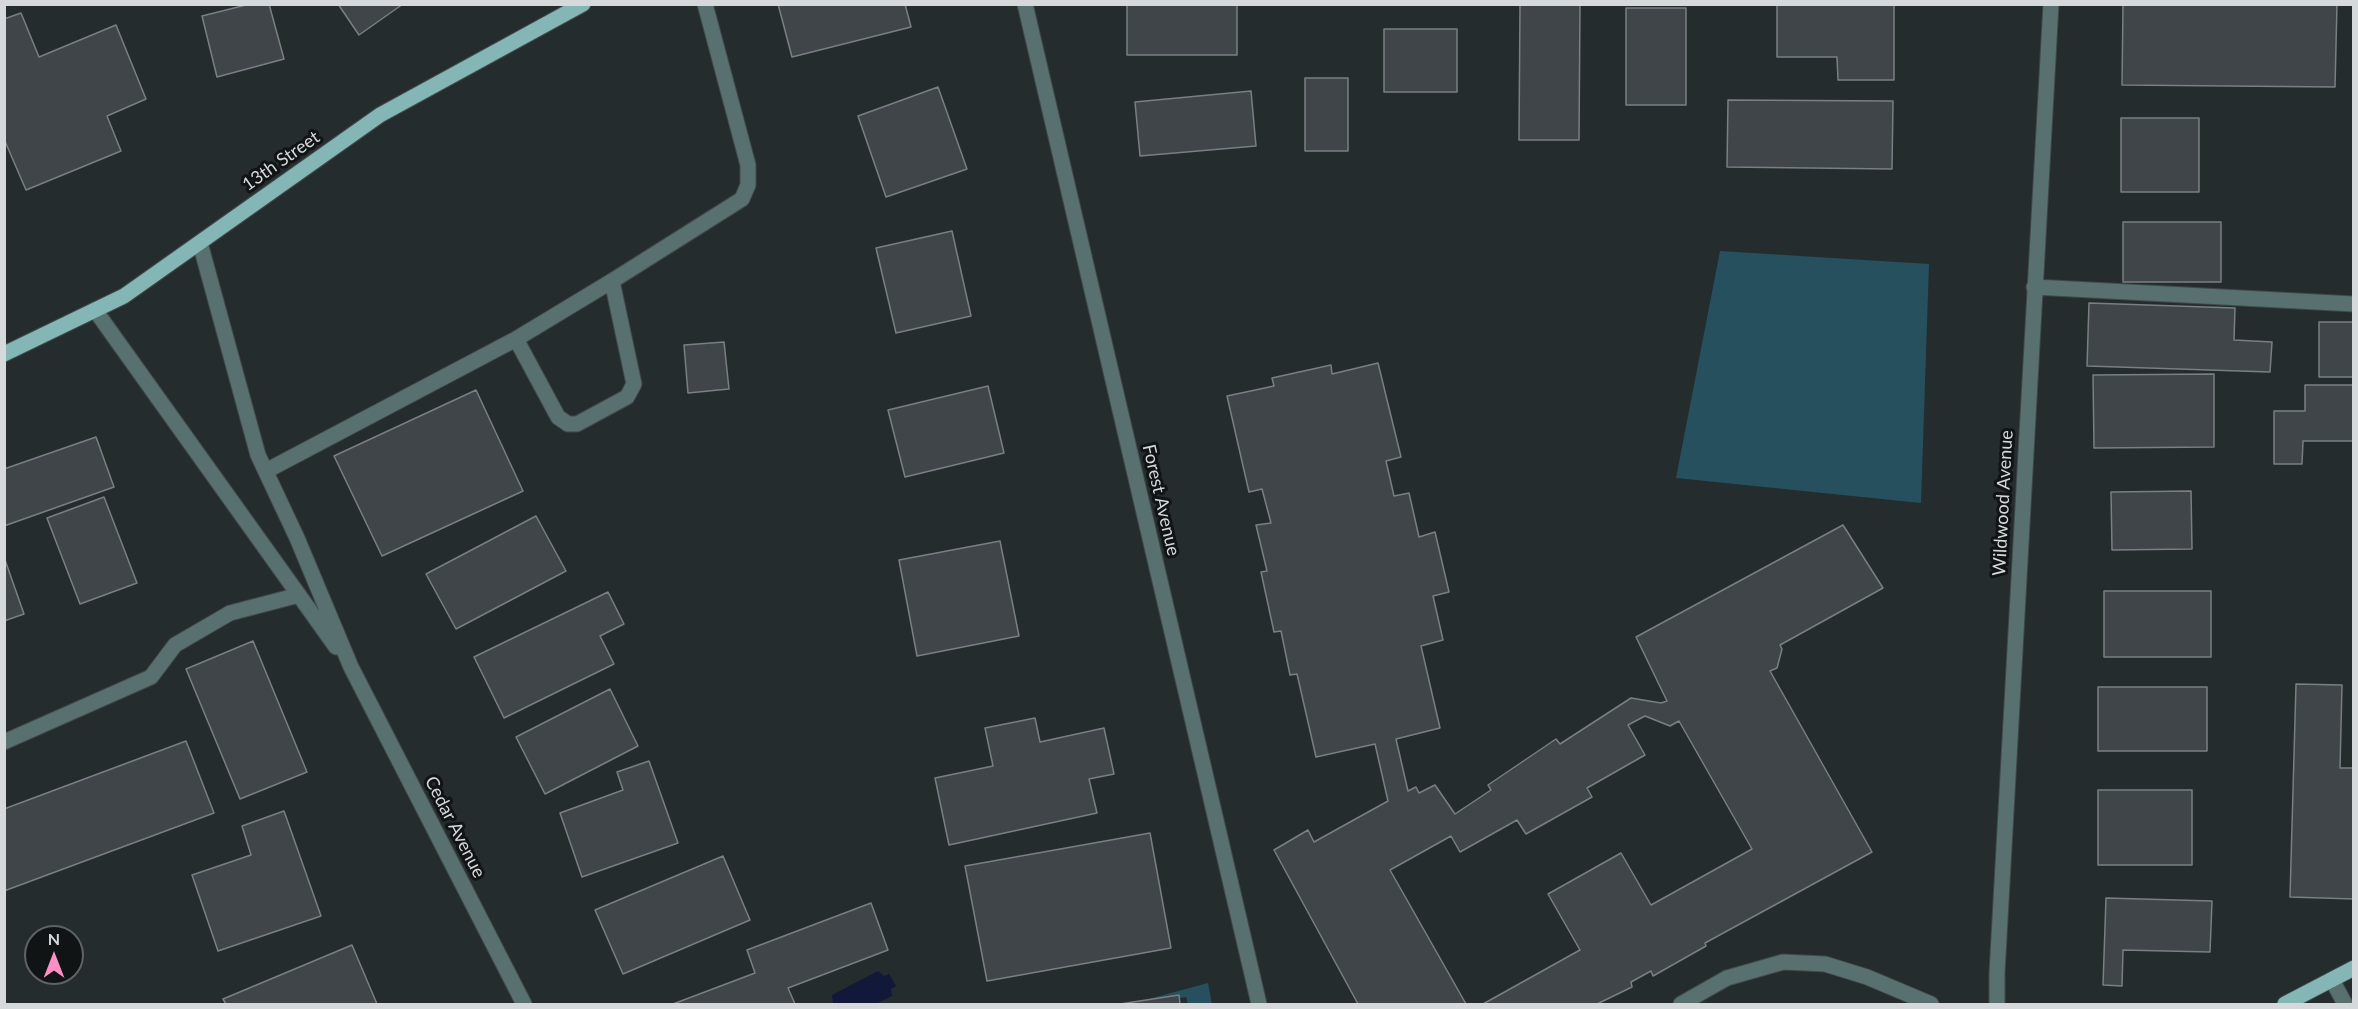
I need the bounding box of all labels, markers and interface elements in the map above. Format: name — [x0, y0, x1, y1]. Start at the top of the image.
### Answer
street label: 13th Street — [238, 127, 324, 195]
street label: Wildwood Avenue — [1988, 430, 2018, 576]
street label: Forest Avenue — [1138, 442, 1184, 558]
street label: Cedar Avenue — [420, 773, 490, 881]
north arrow — [24, 925, 84, 985]
text: N — [48, 929, 60, 948]

